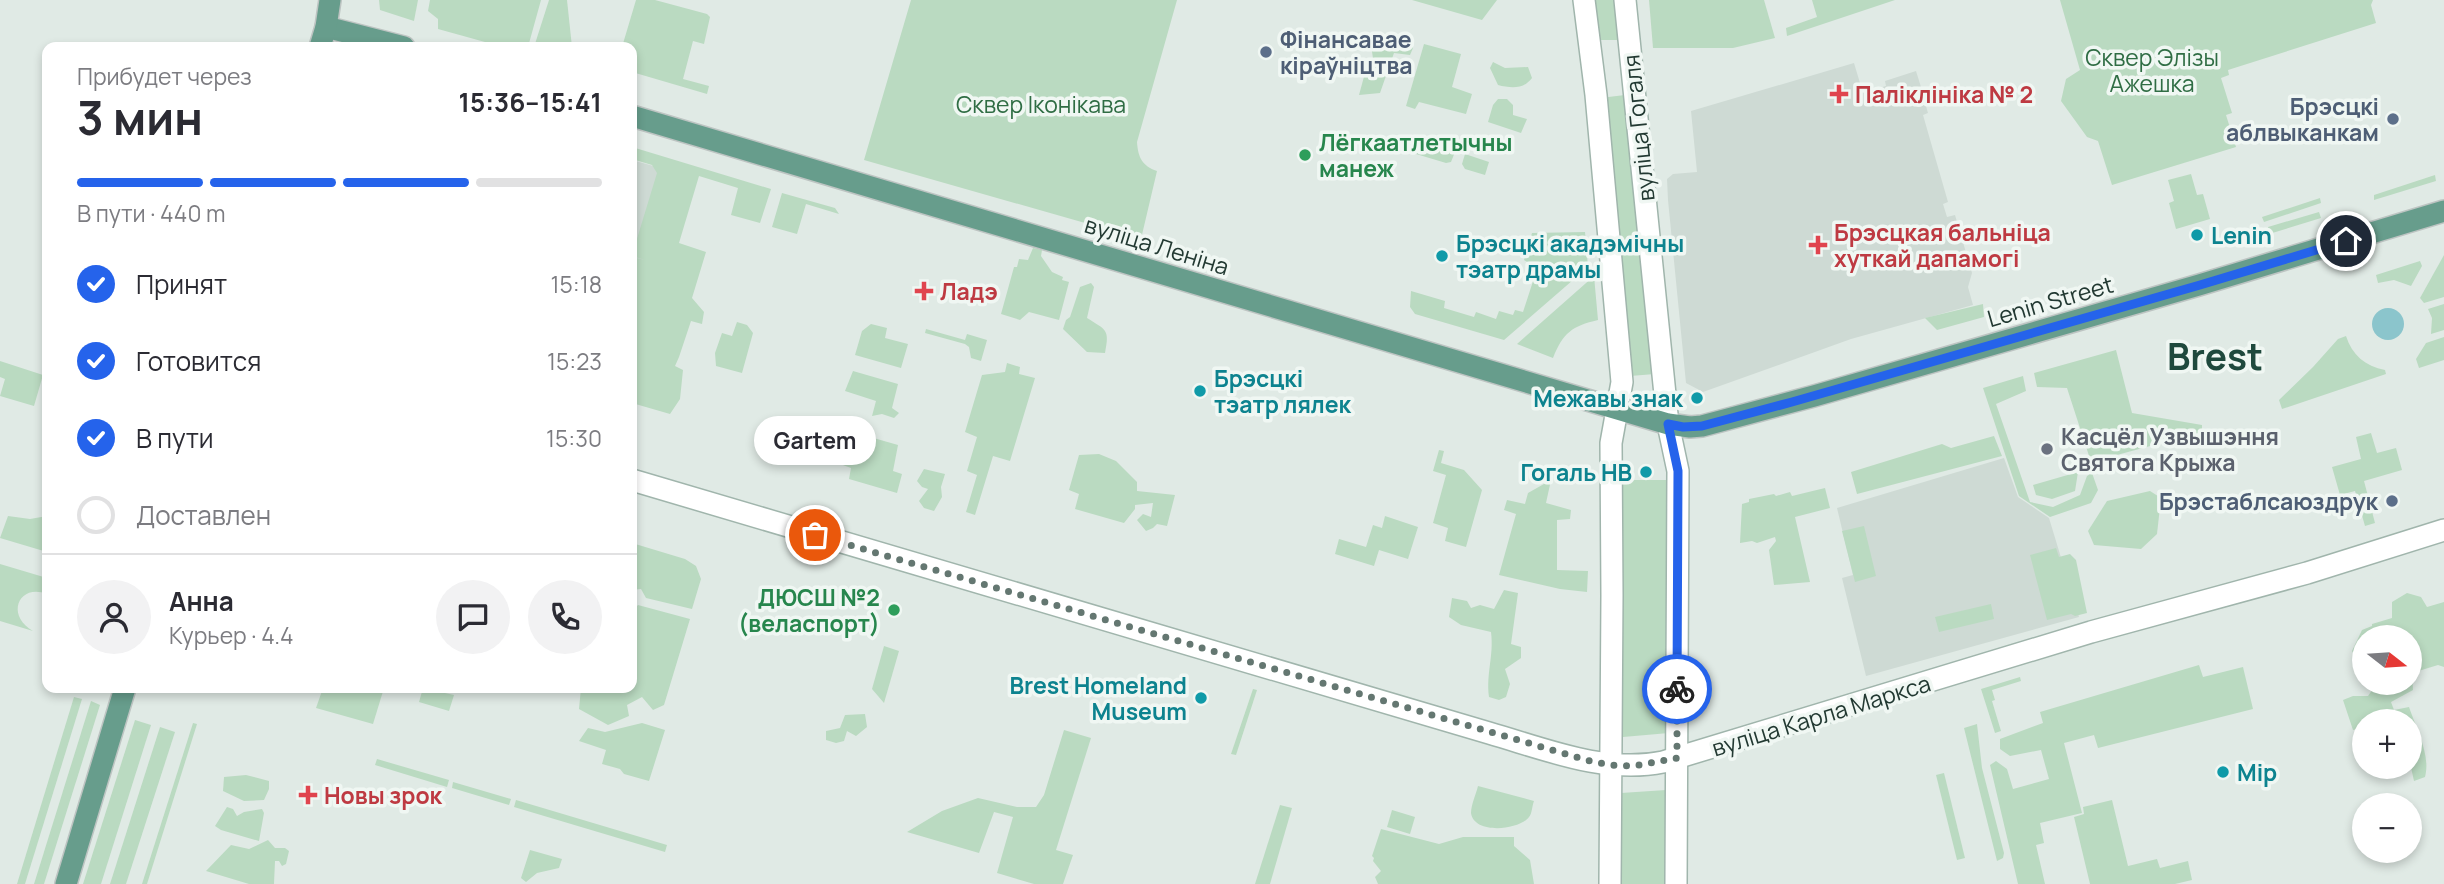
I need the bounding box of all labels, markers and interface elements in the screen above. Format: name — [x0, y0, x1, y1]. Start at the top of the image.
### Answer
place label: Фінансавае кіраўніцтва — [1280, 23, 1413, 81]
park label: Сквер Элізы Ажешка — [2085, 41, 2219, 99]
marker: Фінансавае кіраўніцтва — [1258, 44, 1274, 60]
street label: вуліца Гогаля — [1614, 53, 1662, 203]
text: Прибудет через — [77, 60, 252, 92]
place label: Паліклініка № 2 — [1855, 78, 2033, 110]
text: 15:36–15:41 — [459, 84, 602, 120]
marker: Паліклініка № 2 — [1829, 84, 1849, 104]
text: 3 мин — [77, 86, 203, 149]
park label: Сквер Іконікава — [956, 88, 1126, 120]
place label: Брэсцкі аблвыканкам — [2226, 90, 2379, 148]
marker: Брэсцкі аблвыканкам — [2385, 111, 2401, 127]
place label: Лёгкаатлетычны манеж — [1319, 126, 1513, 184]
marker: Лёгкаатлетычны манеж — [1297, 147, 1313, 163]
text: В пути · 440 m — [77, 197, 226, 229]
street label: вуліца Леніна — [1081, 208, 1233, 282]
pin — [2316, 211, 2376, 271]
place label: Брэсцкая бальніца хуткай дапамогі — [1834, 216, 2051, 274]
place label: Lenin — [2211, 219, 2272, 251]
icon: home — [2327, 222, 2365, 260]
place label: Брэсцкі акадэмічны тэатр драмы — [1456, 227, 1684, 285]
marker: Lenin — [2189, 227, 2205, 243]
marker: Брэсцкая бальніца хуткай дапамогі — [1808, 235, 1828, 255]
marker: Брэсцкі акадэмічны тэатр драмы — [1434, 248, 1450, 264]
icon: check — [77, 265, 115, 303]
text: Принят — [136, 266, 227, 302]
text: 15:18 — [551, 268, 602, 300]
street label: Lenin Street — [1983, 268, 2117, 334]
place label: Ладэ — [940, 275, 998, 307]
marker: Ладэ — [914, 281, 934, 301]
district label: Brest — [2167, 331, 2263, 381]
icon: check — [77, 342, 115, 380]
text: Готовится — [136, 343, 261, 379]
text: 15:23 — [547, 345, 602, 377]
place label: Брэсцкі тэатр лялек — [1214, 362, 1352, 420]
place label: Межавы знак — [1533, 382, 1684, 414]
marker: Брэсцкі тэатр лялек — [1192, 383, 1208, 399]
marker: Межавы знак — [1689, 390, 1705, 406]
callout: Gartem — [754, 416, 876, 465]
icon: check — [77, 419, 115, 457]
text: В пути — [136, 420, 214, 456]
place label: Касцёл Узвышэння Святога Крыжа — [2061, 420, 2279, 478]
text: 15:30 — [546, 422, 602, 454]
text: Gartem — [774, 424, 856, 456]
marker: Касцёл Узвышэння Святога Крыжа — [2039, 441, 2055, 457]
place label: Гогаль НВ — [1520, 456, 1632, 488]
marker: Гогаль НВ — [1638, 464, 1654, 480]
place label: Брэстаблсаюздрук — [2159, 485, 2379, 517]
marker: Брэстаблсаюздрук — [2384, 493, 2400, 509]
text: Доставлен — [136, 497, 271, 533]
pin — [785, 505, 845, 565]
icon: bag — [796, 516, 834, 554]
button: person — [77, 580, 151, 654]
button: chat — [436, 580, 510, 654]
button: phone — [528, 580, 602, 654]
place label: ДЮСШ №2 (веласпорт) — [738, 581, 880, 639]
text: Анна — [169, 583, 234, 619]
marker: ДЮСШ №2 (веласпорт) — [886, 602, 902, 618]
text: Курьер · 4.4 — [169, 619, 294, 651]
north arrow — [2352, 625, 2422, 695]
map controls — [2352, 625, 2422, 863]
courier — [1642, 654, 1712, 724]
street label: вуліца Карла Маркса — [1708, 666, 1934, 764]
place label: Brest Homeland Museum — [1009, 669, 1187, 727]
icon: bike — [1658, 670, 1696, 708]
marker: Brest Homeland Museum — [1193, 690, 1209, 706]
button: + — [2352, 709, 2422, 779]
place label: Мір — [2237, 756, 2277, 788]
marker: Мір — [2215, 764, 2231, 780]
place label: Новы зрок — [324, 779, 443, 811]
marker: Новы зрок — [298, 785, 318, 805]
button: − — [2352, 793, 2422, 863]

